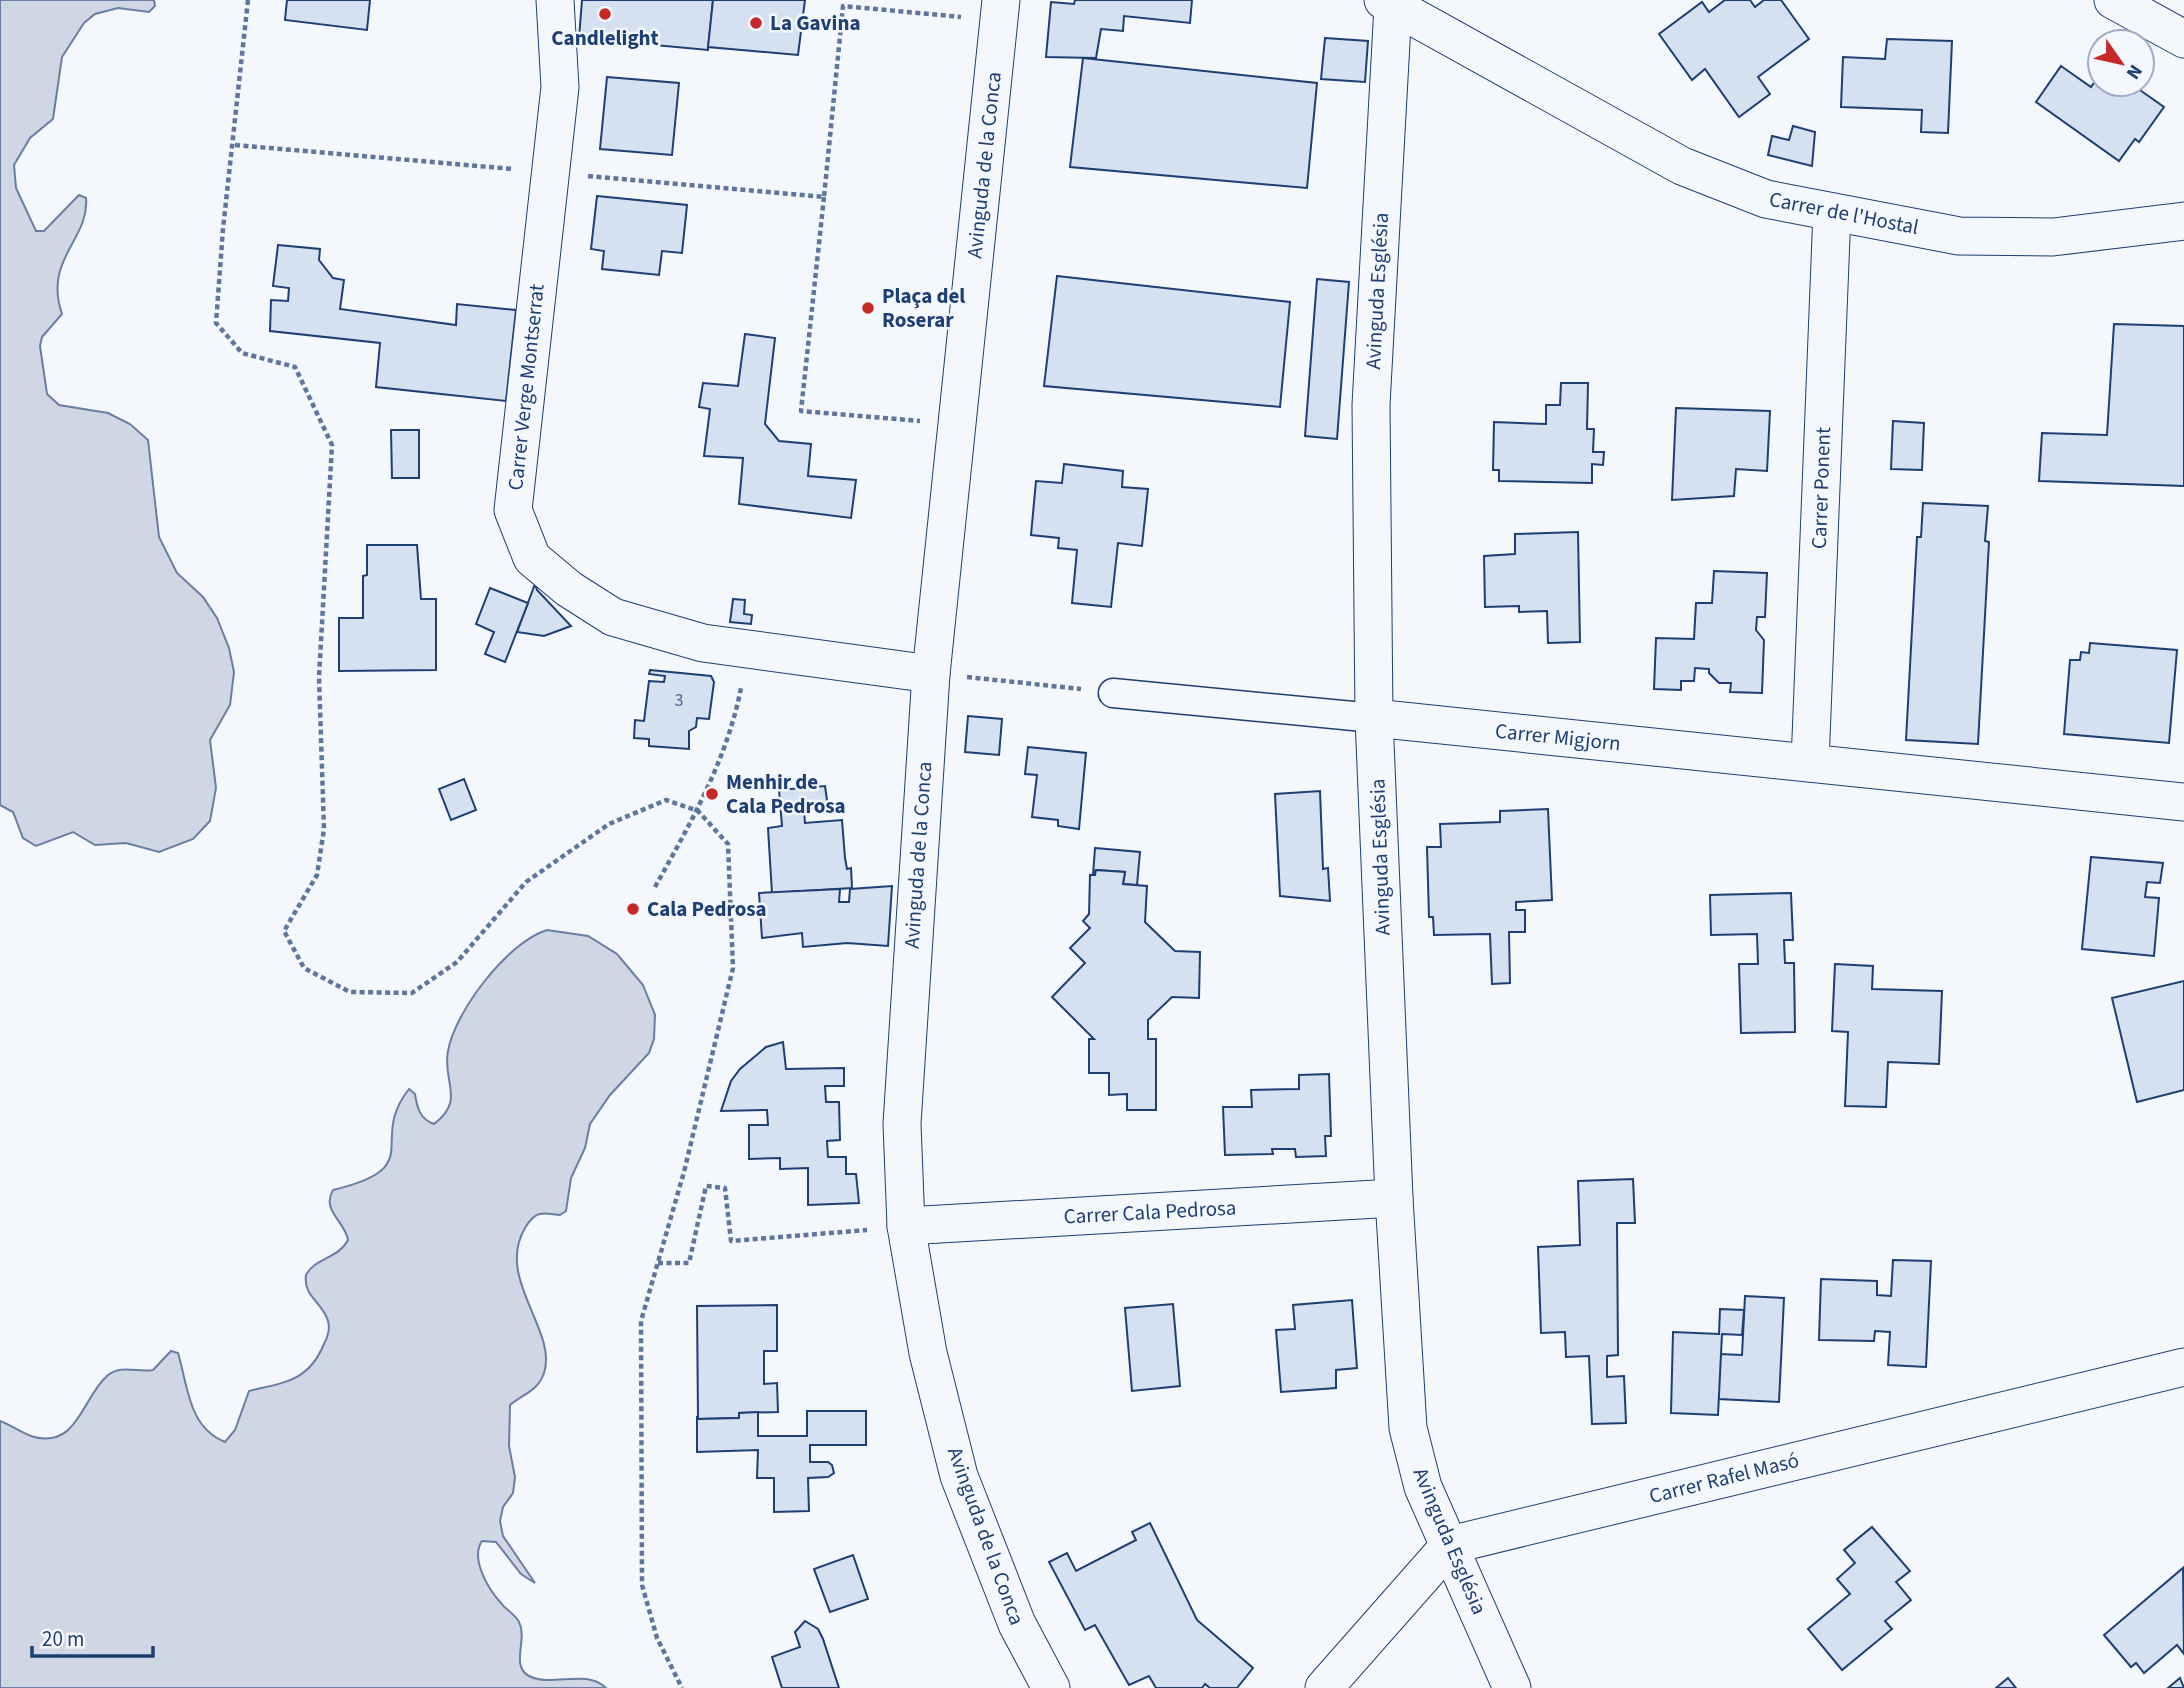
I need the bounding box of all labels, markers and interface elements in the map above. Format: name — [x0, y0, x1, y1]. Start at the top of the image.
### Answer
marker: Candlelight — [597, 6, 613, 22]
place label: La Gavina — [770, 8, 860, 38]
marker: La Gavina — [748, 15, 764, 31]
place label: Candlelight — [551, 23, 659, 53]
north arrow — [2086, 28, 2156, 98]
text: N — [2119, 59, 2149, 84]
street label: Avinguda de la Conca — [959, 70, 1009, 260]
street label: Carrer de l'Hostal — [1767, 184, 1921, 242]
street label: Avinguda Església — [1358, 212, 1396, 370]
place label: Plaça del Roserar — [882, 281, 965, 335]
street label: Carrer Verge Montserrat — [500, 282, 552, 492]
marker: Plaça del Roserar — [860, 300, 876, 316]
street label: Carrer Ponent — [1804, 426, 1838, 550]
house number: 3 — [675, 688, 684, 713]
street label: Carrer Migjorn — [1494, 715, 1622, 759]
street label: Avinguda de la Conca — [897, 760, 939, 950]
place label: Menhir de Cala Pedrosa — [726, 767, 846, 821]
street label: Avinguda Església — [1362, 778, 1398, 936]
marker: Menhir de Cala Pedrosa — [704, 786, 720, 802]
place label: Cala Pedrosa — [647, 894, 767, 924]
marker: Cala Pedrosa — [625, 901, 641, 917]
street label: Carrer Cala Pedrosa — [1063, 1192, 1237, 1232]
street label: Avinguda de la Conca — [940, 1443, 1032, 1629]
street label: Carrer Rafel Masó — [1646, 1445, 1802, 1511]
street label: Avinguda Església — [1406, 1463, 1494, 1619]
scale bar — [32, 1614, 152, 1658]
text: 20 m — [42, 1624, 84, 1654]

